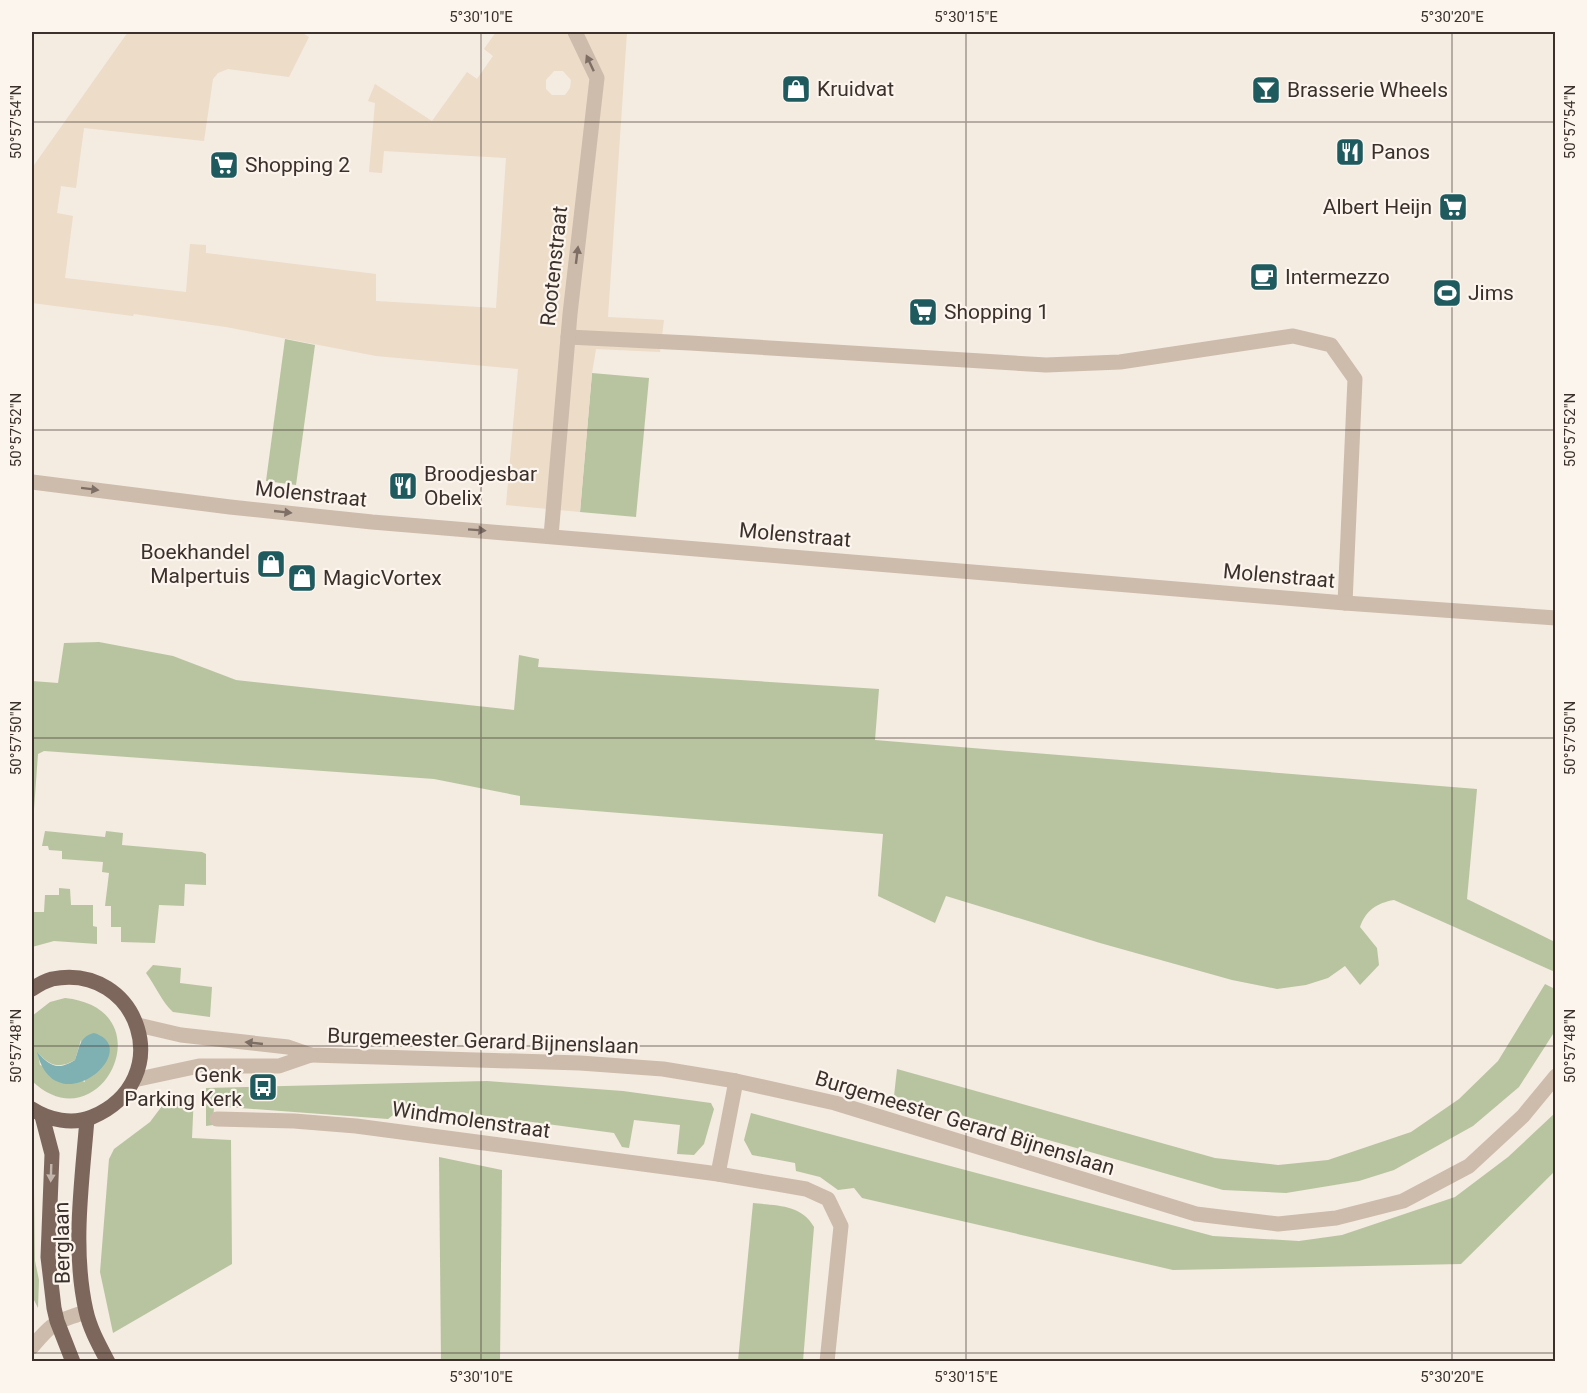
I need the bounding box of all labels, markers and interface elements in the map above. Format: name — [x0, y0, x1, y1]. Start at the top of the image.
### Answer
text: 5°30'10"E — [449, 8, 513, 26]
text: 5°30'15"E — [934, 8, 998, 26]
text: 5°30'20"E — [1420, 8, 1484, 26]
one-way arrow — [585, 54, 595, 72]
shop icon: Kruidvat — [780, 73, 812, 105]
bar icon: Brasserie Wheels — [1250, 74, 1282, 106]
place label: Kruidvat — [817, 77, 894, 101]
place label: Brasserie Wheels — [1287, 78, 1448, 102]
text: 50°57'54"N — [7, 85, 25, 159]
text: 50°57'54"N — [1561, 85, 1579, 159]
restaurant icon: Panos — [1334, 136, 1366, 168]
place label: Panos — [1371, 140, 1430, 164]
supermarket icon: Shopping 2 — [208, 149, 240, 181]
place label: Shopping 2 — [245, 153, 350, 177]
supermarket icon: Albert Heijn — [1437, 191, 1469, 223]
place label: Albert Heijn — [1323, 195, 1432, 219]
street label: Rootenstraat — [536, 205, 572, 327]
one-way arrow — [572, 246, 581, 265]
cafe icon: Intermezzo — [1248, 261, 1280, 293]
place label: Intermezzo — [1285, 265, 1390, 289]
sports icon: Jims — [1431, 277, 1463, 309]
place label: Jims — [1468, 281, 1514, 305]
supermarket icon: Shopping 1 — [907, 296, 939, 328]
place label: Shopping 1 — [944, 300, 1049, 324]
text: 50°57'52"N — [7, 393, 25, 467]
text: 50°57'52"N — [1561, 393, 1579, 467]
place label: Broodjesbar Obelix — [424, 462, 537, 510]
restaurant icon: Broodjesbar Obelix — [387, 470, 419, 502]
street label: Molenstraat — [254, 476, 368, 512]
one-way arrow — [80, 484, 99, 494]
one-way arrow — [274, 508, 293, 517]
street label: Molenstraat — [738, 518, 852, 552]
one-way arrow — [468, 525, 487, 535]
place label: Boekhandel Malpertuis — [140, 540, 250, 588]
shop icon: Boekhandel Malpertuis — [255, 548, 287, 580]
street label: Molenstraat — [1222, 559, 1336, 593]
shop icon: MagicVortex — [286, 562, 318, 594]
place label: MagicVortex — [323, 566, 442, 590]
text: 50°57'50"N — [7, 701, 25, 775]
text: 50°57'50"N — [1561, 701, 1579, 775]
text: 50°57'48"N — [7, 1009, 25, 1083]
text: 50°57'48"N — [1561, 1009, 1579, 1083]
street label: Burgemeester Gerard Bijnenslaan — [327, 1024, 639, 1058]
one-way arrow — [245, 1038, 264, 1048]
place label: Genk Parking Kerk — [124, 1063, 242, 1111]
street label: Burgemeester Gerard Bijnenslaan — [812, 1066, 1118, 1180]
bus stop icon: Genk Parking Kerk — [247, 1071, 279, 1103]
street label: Windmolenstraat — [390, 1097, 552, 1143]
one-way arrow — [46, 1164, 56, 1183]
street label: Berglaan — [49, 1202, 75, 1284]
text: 5°30'10"E — [449, 1368, 513, 1386]
text: 5°30'15"E — [934, 1368, 998, 1386]
text: 5°30'20"E — [1420, 1368, 1484, 1386]

